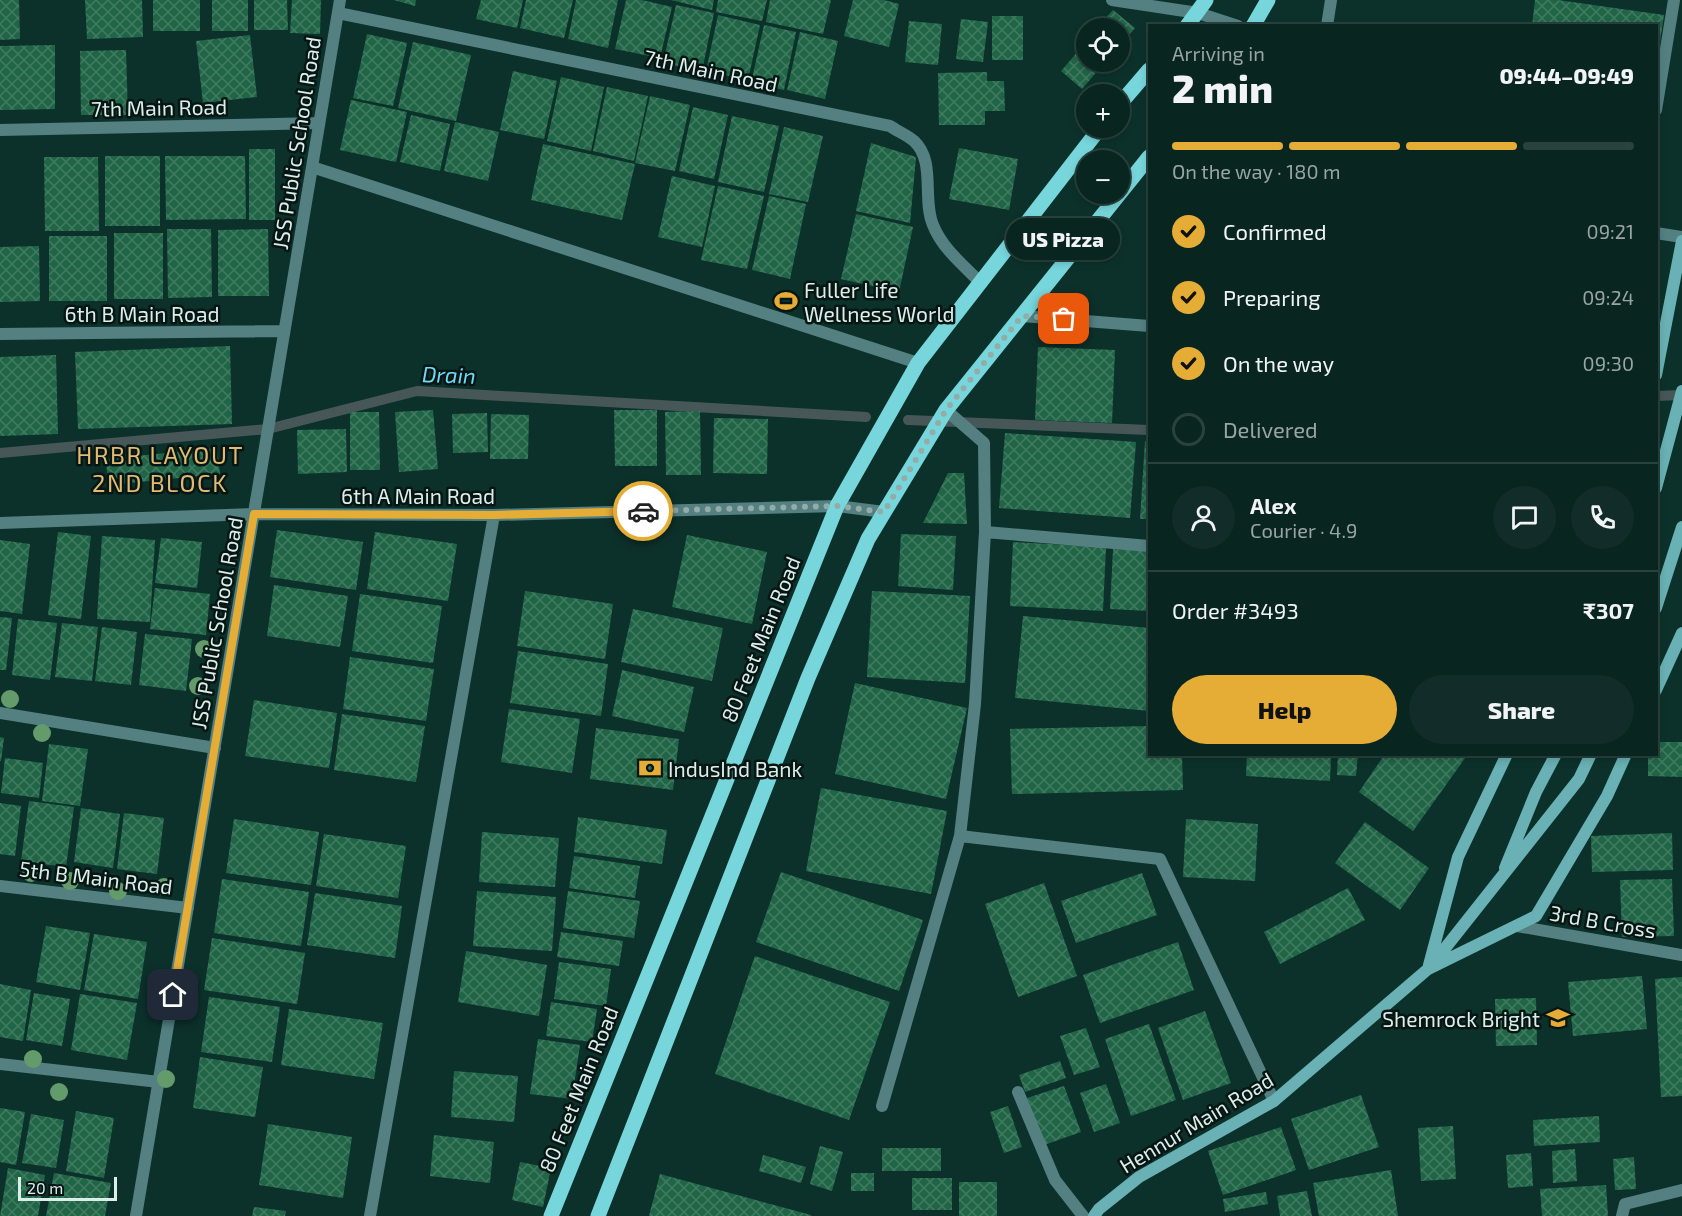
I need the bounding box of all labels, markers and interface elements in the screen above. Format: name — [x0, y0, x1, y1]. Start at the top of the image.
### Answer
map controls — [1076, 18, 1130, 204]
button: locate — [1076, 18, 1130, 72]
street label: JSS Public School Road — [267, 35, 325, 251]
text: Arriving in — [1172, 41, 1265, 65]
street label: 7th Main Road — [642, 44, 780, 96]
text: 09:44–09:49 — [1499, 62, 1634, 88]
text: 2 min — [1172, 64, 1273, 111]
button: + — [1076, 84, 1130, 138]
street label: 7th Main Road — [91, 93, 227, 121]
button: − — [1076, 150, 1130, 204]
text: On the way · 180 m — [1172, 159, 1340, 183]
icon: check — [1172, 215, 1205, 248]
callout: US Pizza — [1007, 217, 1121, 259]
text: Confirmed — [1223, 218, 1327, 244]
text: 09:21 — [1587, 219, 1634, 243]
text: US Pizza — [1022, 227, 1104, 251]
place label: Fuller Life Wellness World — [804, 277, 955, 326]
icon: check — [1172, 281, 1205, 314]
text: Preparing — [1223, 284, 1321, 310]
text: 09:24 — [1582, 285, 1634, 309]
sports icon: Fuller Life Wellness World — [773, 288, 799, 314]
pin — [1038, 293, 1089, 344]
street label: 6th B Main Road — [64, 301, 220, 326]
icon: bag — [1047, 302, 1080, 335]
icon: check — [1172, 347, 1205, 380]
text: On the way — [1223, 350, 1334, 376]
text: 09:30 — [1583, 351, 1634, 375]
water label: Drain — [422, 360, 476, 388]
text: Delivered — [1223, 416, 1318, 442]
district label: HRBR LAYOUT 2ND BLOCK — [76, 440, 244, 497]
courier — [613, 481, 673, 541]
street label: 6th A Main Road — [341, 483, 495, 508]
button: person — [1172, 486, 1235, 549]
button: chat — [1493, 486, 1556, 549]
button: phone — [1571, 486, 1634, 549]
text: Alex — [1250, 492, 1296, 518]
icon: car — [627, 495, 660, 528]
street label: JSS Public School Road — [185, 515, 247, 731]
text: Courier · 4.9 — [1250, 518, 1357, 542]
street label: 80 Feet Main Road — [715, 552, 805, 726]
text: Order #3493 — [1172, 597, 1299, 623]
text: ₹307 — [1583, 597, 1634, 623]
button: Help — [1172, 675, 1397, 744]
button: Share — [1409, 675, 1634, 744]
bank icon: IndusInd Bank — [637, 755, 663, 781]
place label: IndusInd Bank — [668, 756, 803, 781]
street label: 5th B Main Road — [18, 855, 174, 899]
street label: 3rd B Cross — [1548, 899, 1658, 943]
pin — [147, 969, 198, 1020]
icon: home — [156, 978, 189, 1011]
street label: 80 Feet Main Road — [533, 1002, 623, 1176]
school or university icon: Shemrock Bright — [1545, 1005, 1571, 1031]
place label: Shemrock Bright — [1382, 1006, 1540, 1031]
street label: Hennur Main Road — [1115, 1066, 1277, 1178]
scale bar — [18, 1174, 117, 1202]
text: 20 m — [27, 1178, 63, 1197]

